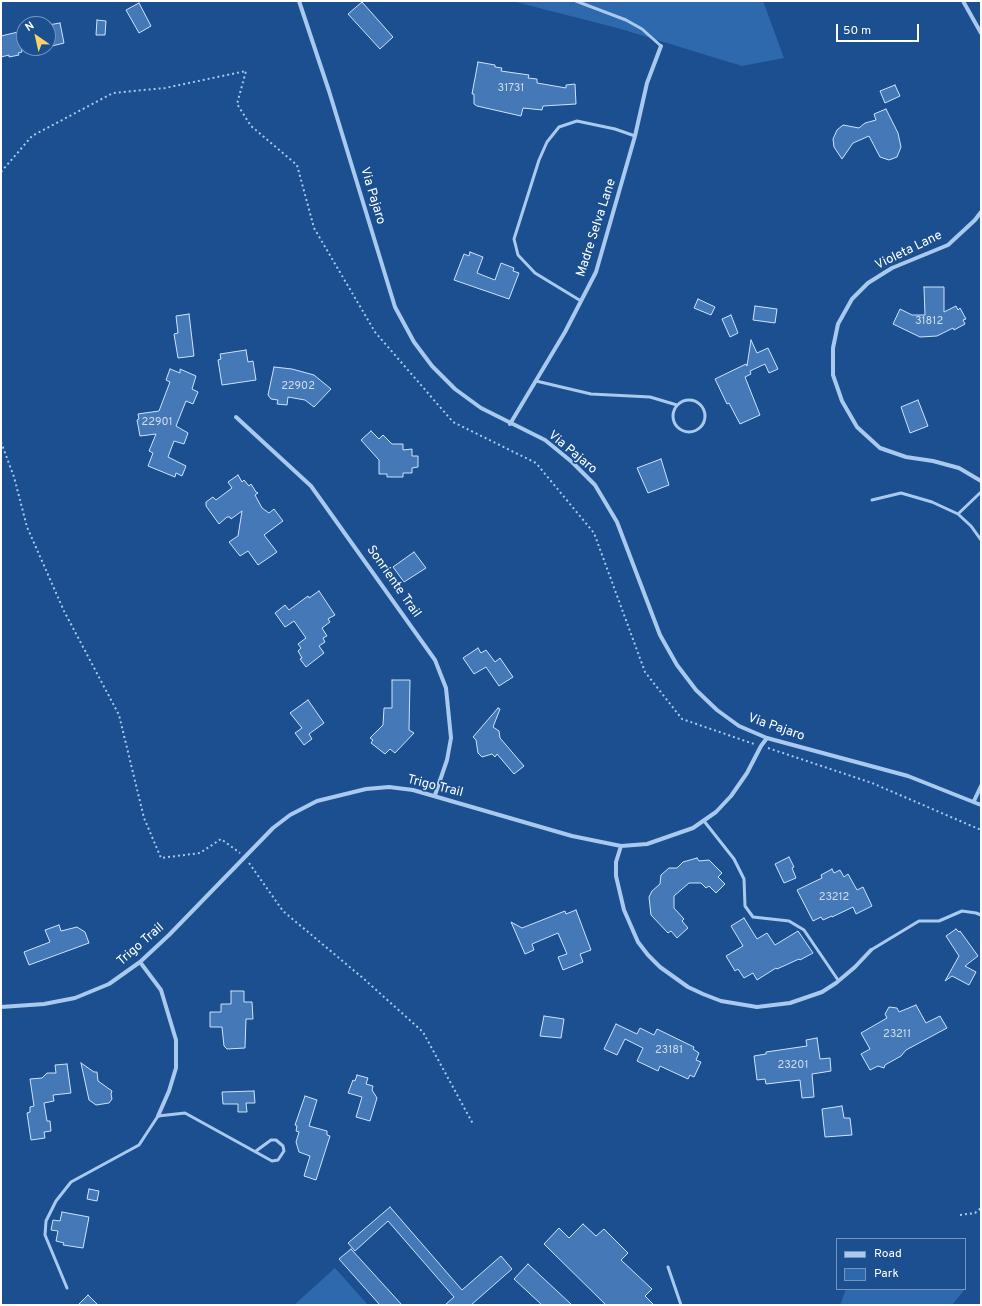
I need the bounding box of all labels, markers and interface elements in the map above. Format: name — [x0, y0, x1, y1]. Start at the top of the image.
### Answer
north arrow — [16, 16, 56, 56]
scale bar — [838, 16, 921, 42]
text: N — [23, 19, 37, 35]
text: 50 m — [843, 23, 871, 39]
house number: 31731 — [498, 82, 524, 96]
street label: Via Pajaro — [356, 165, 388, 227]
street label: Madre Selva Lane — [574, 177, 620, 279]
street label: Violeta Lane — [873, 228, 945, 274]
house number: 31812 — [915, 315, 943, 329]
house number: 22902 — [281, 380, 315, 394]
house number: 22901 — [141, 416, 173, 430]
street label: Via Pajaro — [544, 428, 600, 478]
street label: Sonriente Trail — [362, 543, 424, 621]
street label: Via Pajaro — [746, 711, 806, 745]
street label: Trigo Trail — [405, 773, 465, 801]
house number: 23212 — [819, 891, 849, 905]
street label: Trigo Trail — [114, 920, 168, 970]
house number: 23211 — [883, 1028, 911, 1042]
house number: 23181 — [655, 1044, 683, 1058]
house number: 23201 — [777, 1059, 809, 1073]
legend — [836, 1238, 966, 1290]
text: Road — [874, 1246, 902, 1262]
text: Park — [874, 1266, 899, 1282]

